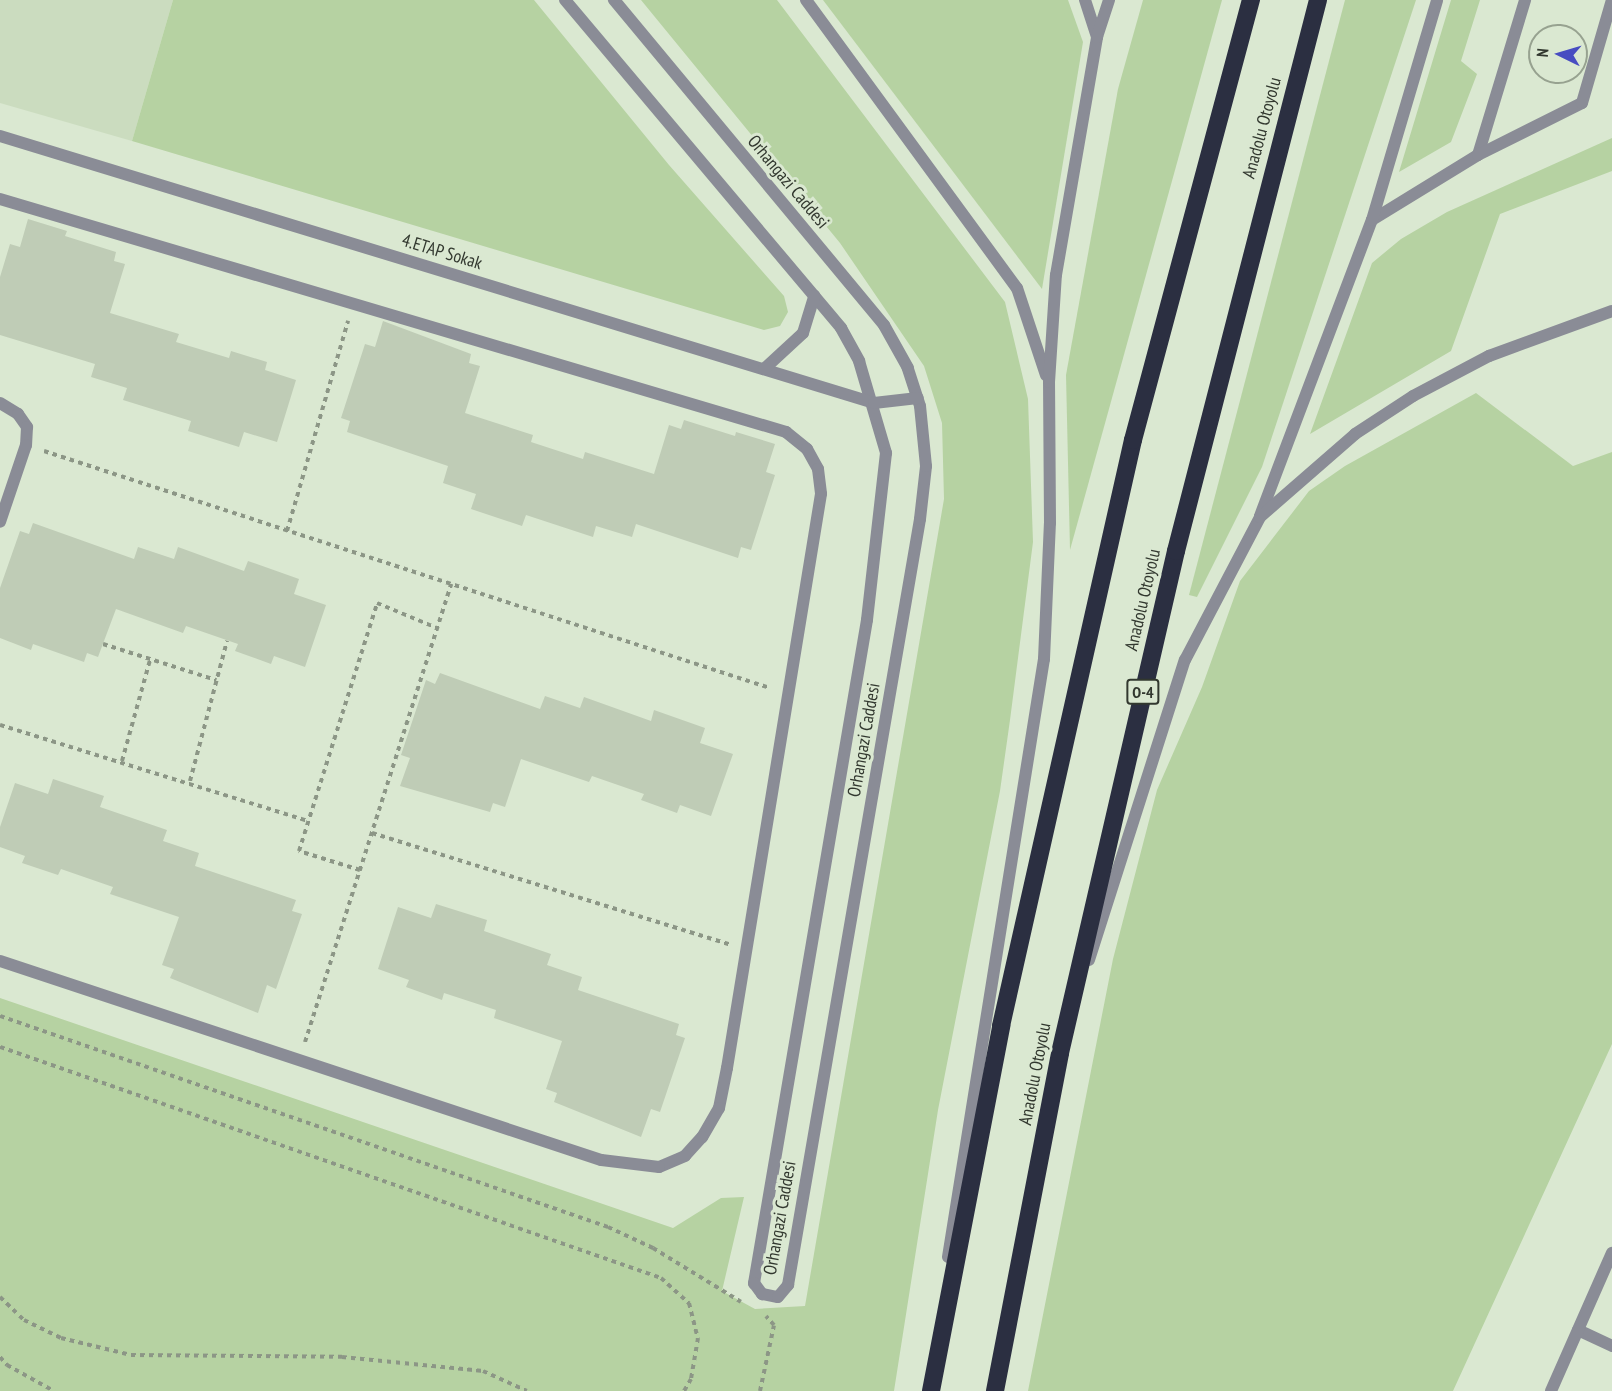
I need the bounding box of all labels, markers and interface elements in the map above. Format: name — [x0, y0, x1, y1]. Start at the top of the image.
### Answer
north arrow — [1528, 24, 1588, 84]
text: N — [1532, 47, 1552, 58]
street label: Anadolu Otoyolu — [1238, 75, 1286, 181]
street label: Orhangazi Caddesi — [743, 131, 833, 233]
street label: 4.ETAP Sokak — [399, 230, 485, 274]
street label: Anadolu Otoyolu — [1121, 547, 1165, 653]
road number: O-4 — [1125, 679, 1161, 705]
street label: Orhangazi Caddesi — [843, 681, 885, 799]
street label: Anadolu Otoyolu — [1014, 1021, 1056, 1127]
street label: Orhangazi Caddesi — [759, 1159, 801, 1277]

